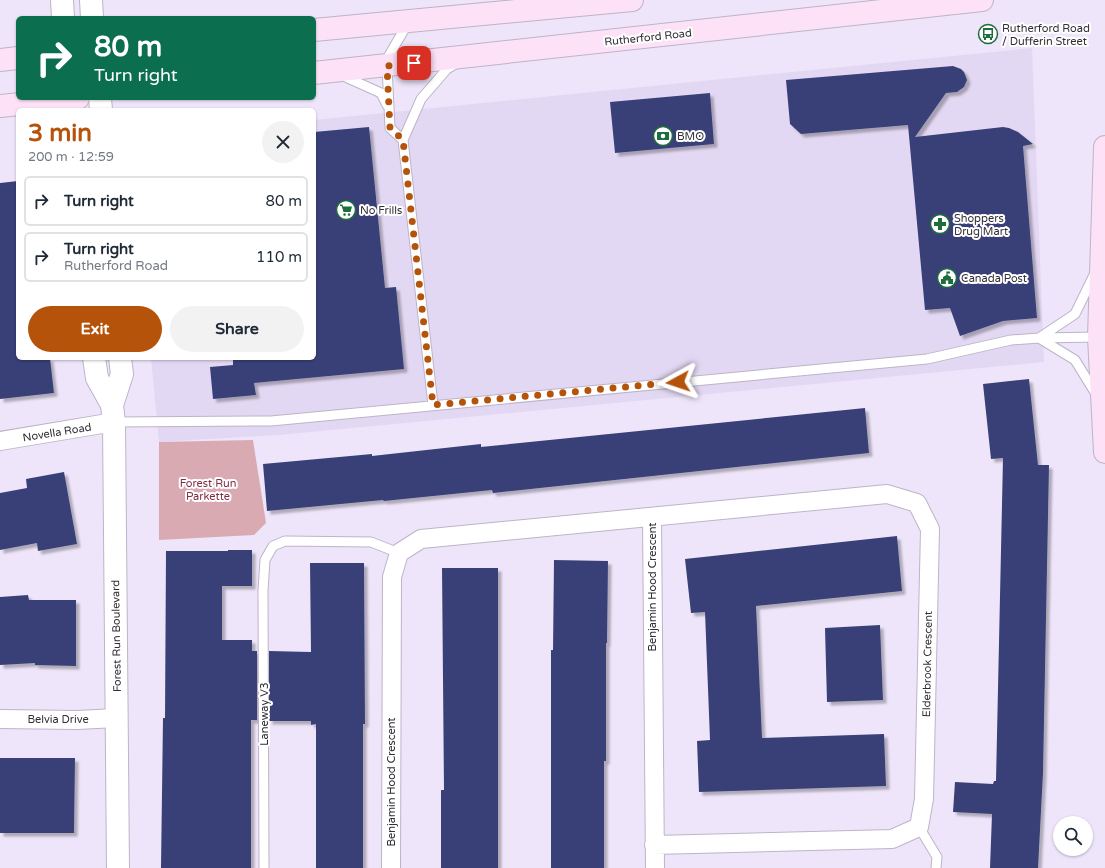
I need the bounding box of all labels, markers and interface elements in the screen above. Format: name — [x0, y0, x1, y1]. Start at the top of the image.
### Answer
place label: Rutherford Road / Dufferin Street — [1002, 22, 1090, 48]
bus stop icon: Rutherford Road / Dufferin Street — [977, 23, 999, 45]
street label: Rutherford Road — [604, 26, 693, 49]
text: 80 m — [94, 30, 162, 64]
icon: right — [28, 32, 80, 84]
pin — [397, 46, 431, 80]
icon: arrive — [403, 52, 425, 74]
text: Turn right — [94, 64, 178, 86]
text: 3 min — [28, 119, 92, 148]
button: close — [262, 121, 304, 163]
bank icon: BMO — [652, 125, 674, 147]
place label: BMO — [677, 130, 704, 143]
text: 200 m · 12:59 — [28, 149, 114, 165]
icon: right — [30, 190, 52, 212]
text: Turn right — [64, 192, 134, 210]
text: 80 m — [265, 192, 302, 210]
supermarket icon: No Frills — [335, 199, 357, 221]
place label: No Frills — [360, 204, 402, 217]
place label: Shoppers Drug Mart — [954, 212, 1008, 238]
pharmacy icon: Shoppers Drug Mart — [929, 213, 951, 235]
text: Turn right — [64, 240, 134, 258]
icon: right — [30, 246, 52, 268]
text: 110 m — [256, 248, 302, 266]
text: Rutherford Road — [64, 258, 168, 274]
public building icon: Canada Post — [936, 267, 958, 289]
place label: Canada Post — [961, 272, 1027, 285]
button: Exit — [28, 306, 162, 352]
button: Share — [170, 306, 304, 352]
position arrow — [657, 361, 699, 403]
street label: Novella Road — [22, 421, 92, 444]
park label: Forest Run Parkette — [180, 477, 236, 503]
street label: Benjamin Hood Crescent — [646, 522, 659, 652]
street label: Forest Run Boulevard — [109, 580, 124, 692]
street label: Elderbrook Crescent — [920, 611, 935, 717]
street label: Laneway V3 — [258, 682, 271, 746]
street label: Belvia Drive — [27, 713, 89, 726]
street label: Benjamin Hood Crescent — [385, 717, 398, 847]
map controls — [1053, 816, 1093, 856]
button: search — [1053, 816, 1093, 856]

